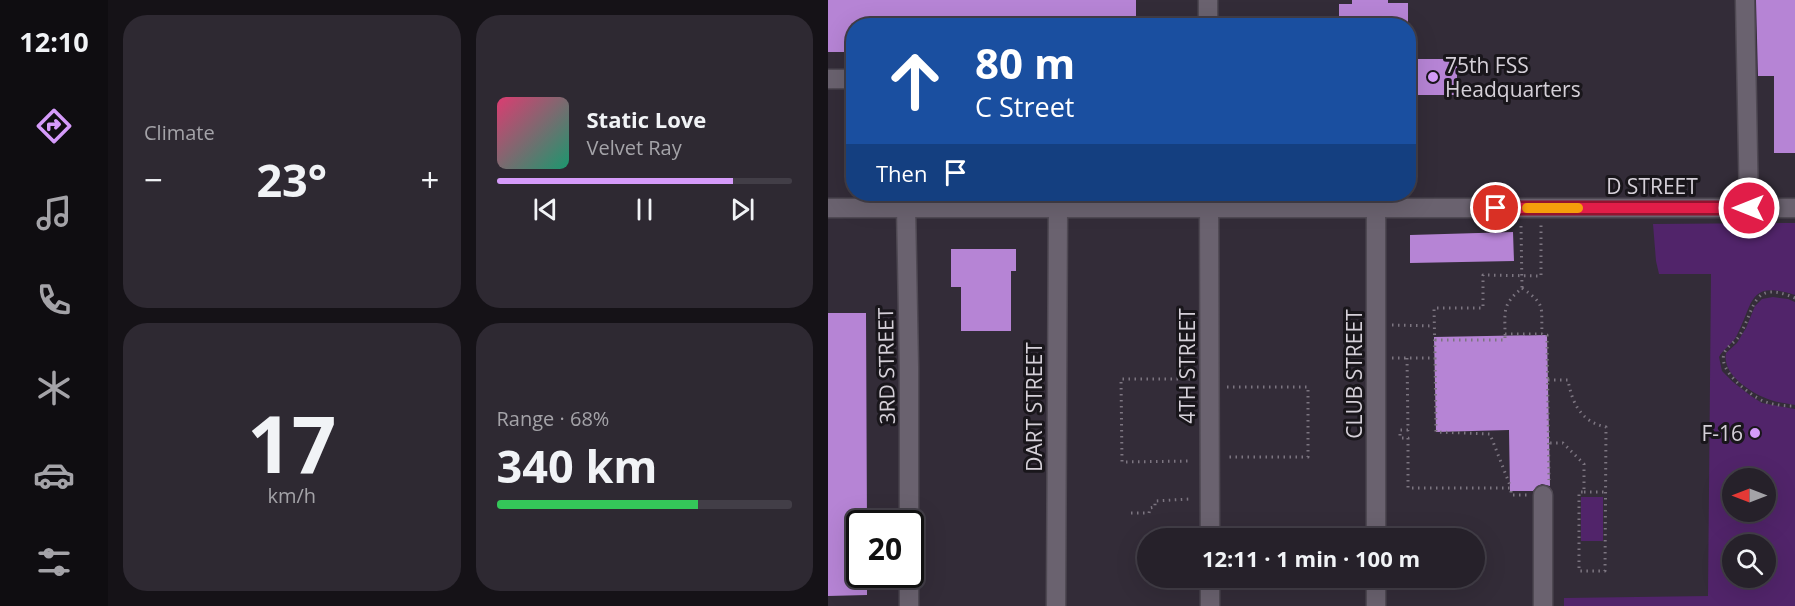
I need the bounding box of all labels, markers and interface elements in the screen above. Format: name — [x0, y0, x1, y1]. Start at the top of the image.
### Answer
text: 12:10 — [19, 23, 89, 60]
text: 80 m — [975, 34, 1075, 91]
icon: ahead — [876, 42, 954, 120]
place label: 75th FSS Headquarters — [1445, 51, 1581, 103]
marker: 75th FSS Headquarters — [1426, 70, 1440, 84]
text: C Street — [975, 88, 1074, 125]
text: Static Love — [587, 104, 706, 134]
icon: directions — [33, 105, 75, 147]
text: Climate — [144, 119, 215, 146]
text: Velvet Ray — [587, 134, 682, 161]
text: 23° — [256, 149, 327, 210]
icon: arrive — [939, 156, 972, 189]
text: − — [144, 157, 163, 202]
text: + — [421, 157, 439, 202]
text: Then — [876, 158, 927, 188]
street label: D STREET — [1606, 172, 1698, 200]
position arrow — [1717, 176, 1781, 240]
pin — [1470, 182, 1521, 233]
icon: arrive — [1479, 191, 1512, 224]
icon: music — [33, 192, 75, 234]
icon: previous — [529, 193, 562, 226]
icon: pause — [628, 193, 661, 226]
icon: next — [726, 193, 759, 226]
icon: phone — [33, 279, 75, 321]
street label: 3RD STREET — [871, 307, 901, 425]
street label: 4TH STREET — [1173, 308, 1201, 424]
street label: CLUB STREET — [1340, 309, 1368, 439]
street label: DART STREET — [1020, 342, 1048, 472]
icon: climate — [33, 367, 75, 409]
text: 17 — [247, 390, 336, 496]
text: Range · 68% — [497, 405, 609, 432]
place label: F-16 — [1701, 419, 1743, 447]
marker: F-16 — [1748, 426, 1762, 440]
text: 340 km — [497, 435, 657, 496]
icon: car — [33, 454, 75, 496]
north arrow — [1722, 468, 1776, 522]
map controls — [1722, 468, 1776, 588]
text: km/h — [267, 482, 316, 509]
speed limit sign: 20 — [846, 510, 924, 588]
button: search — [1722, 534, 1776, 588]
icon: filters — [33, 541, 75, 583]
text: 12:11 · 1 min · 100 m — [1202, 543, 1420, 573]

